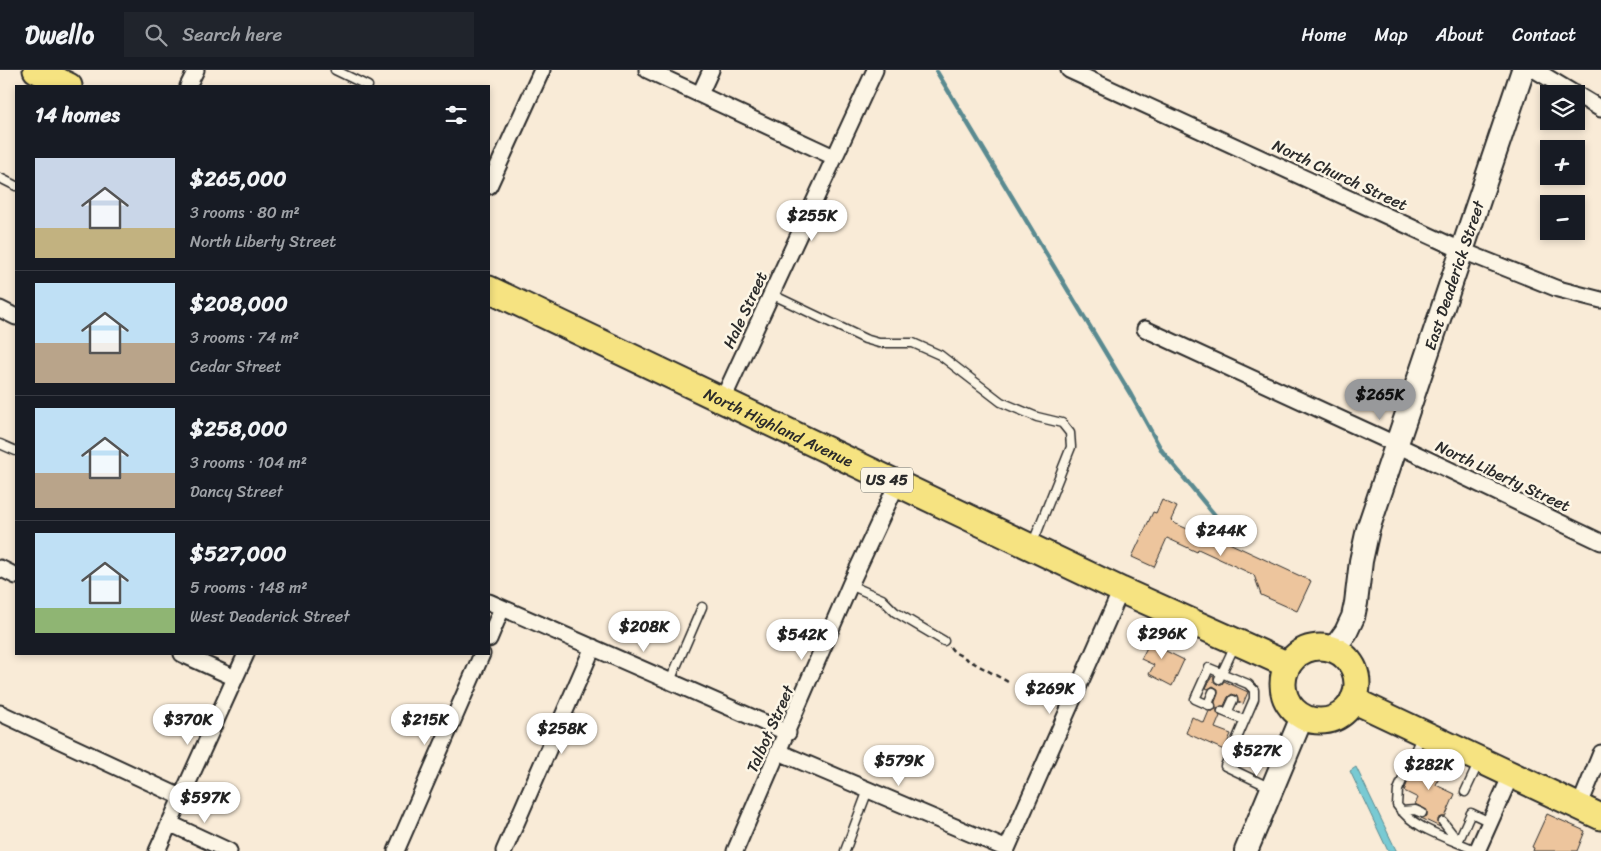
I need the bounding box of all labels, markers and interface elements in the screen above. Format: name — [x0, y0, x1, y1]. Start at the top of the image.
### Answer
search box — [124, 12, 474, 57]
text: Dwello — [25, 14, 94, 56]
text: Search here — [182, 18, 282, 51]
text: Home — [1302, 19, 1347, 51]
text: Map — [1375, 19, 1408, 51]
text: About — [1436, 19, 1484, 51]
text: Contact — [1512, 19, 1576, 51]
icon: search — [142, 21, 170, 49]
map controls — [1540, 85, 1585, 240]
button: layers — [1540, 85, 1585, 130]
text: 14 homes — [35, 96, 120, 134]
icon: filters — [442, 101, 470, 129]
street label: North Church Street — [1268, 131, 1412, 219]
button: + — [1540, 140, 1585, 185]
text: $265,000 — [190, 160, 286, 198]
icon: home — [75, 178, 135, 238]
button: − — [1540, 195, 1585, 240]
street label: East Deaderick Street — [1415, 196, 1493, 354]
text: 3 rooms · 80 m² — [190, 198, 300, 227]
pin: $255K — [777, 200, 847, 242]
text: $255K — [787, 201, 837, 230]
text: North Liberty Street — [190, 227, 336, 256]
street label: Hale Street — [714, 266, 776, 354]
text: $208,000 — [190, 285, 288, 323]
icon: home — [75, 303, 135, 363]
text: 3 rooms · 74 m² — [190, 323, 299, 352]
text: Cedar Street — [190, 352, 281, 381]
pin: $265K — [1345, 378, 1415, 421]
street label: North Highland Avenue — [699, 379, 859, 475]
text: $265K — [1356, 380, 1404, 409]
text: $258,000 — [190, 410, 287, 448]
icon: home — [75, 428, 135, 488]
street label: North Liberty Street — [1431, 432, 1575, 520]
text: 3 rooms · 104 m² — [190, 448, 307, 477]
road number: US 45 — [861, 468, 913, 492]
text: Dancy Street — [190, 477, 283, 506]
pin: $244K — [1186, 514, 1256, 557]
text: $244K — [1196, 516, 1246, 545]
text: $527,000 — [190, 535, 287, 573]
icon: home — [75, 553, 135, 613]
text: 5 rooms · 148 m² — [190, 573, 307, 602]
text: West Deaderick Street — [190, 602, 350, 631]
pin: $208K — [609, 610, 679, 653]
text: $208K — [619, 612, 669, 641]
pin: $542K — [767, 618, 837, 661]
pin: $296K — [1127, 618, 1197, 660]
text: $296K — [1138, 619, 1186, 648]
text: $542K — [777, 620, 827, 649]
pin: $269K — [1015, 672, 1085, 715]
text: $269K — [1026, 674, 1074, 703]
street label: Talbot Street — [738, 680, 802, 778]
pin: $370K — [153, 704, 223, 746]
pin: $215K — [390, 704, 460, 746]
text: $370K — [164, 705, 212, 734]
text: $215K — [402, 705, 448, 734]
pin: $258K — [527, 712, 597, 755]
text: $258K — [537, 714, 587, 743]
pin: $527K — [1222, 734, 1292, 777]
text: $527K — [1233, 736, 1281, 765]
pin: $579K — [864, 744, 934, 787]
text: $579K — [874, 746, 924, 775]
pin: $282K — [1394, 748, 1464, 791]
text: $282K — [1405, 750, 1453, 779]
pin: $597K — [170, 782, 240, 824]
text: $597K — [180, 783, 230, 812]

